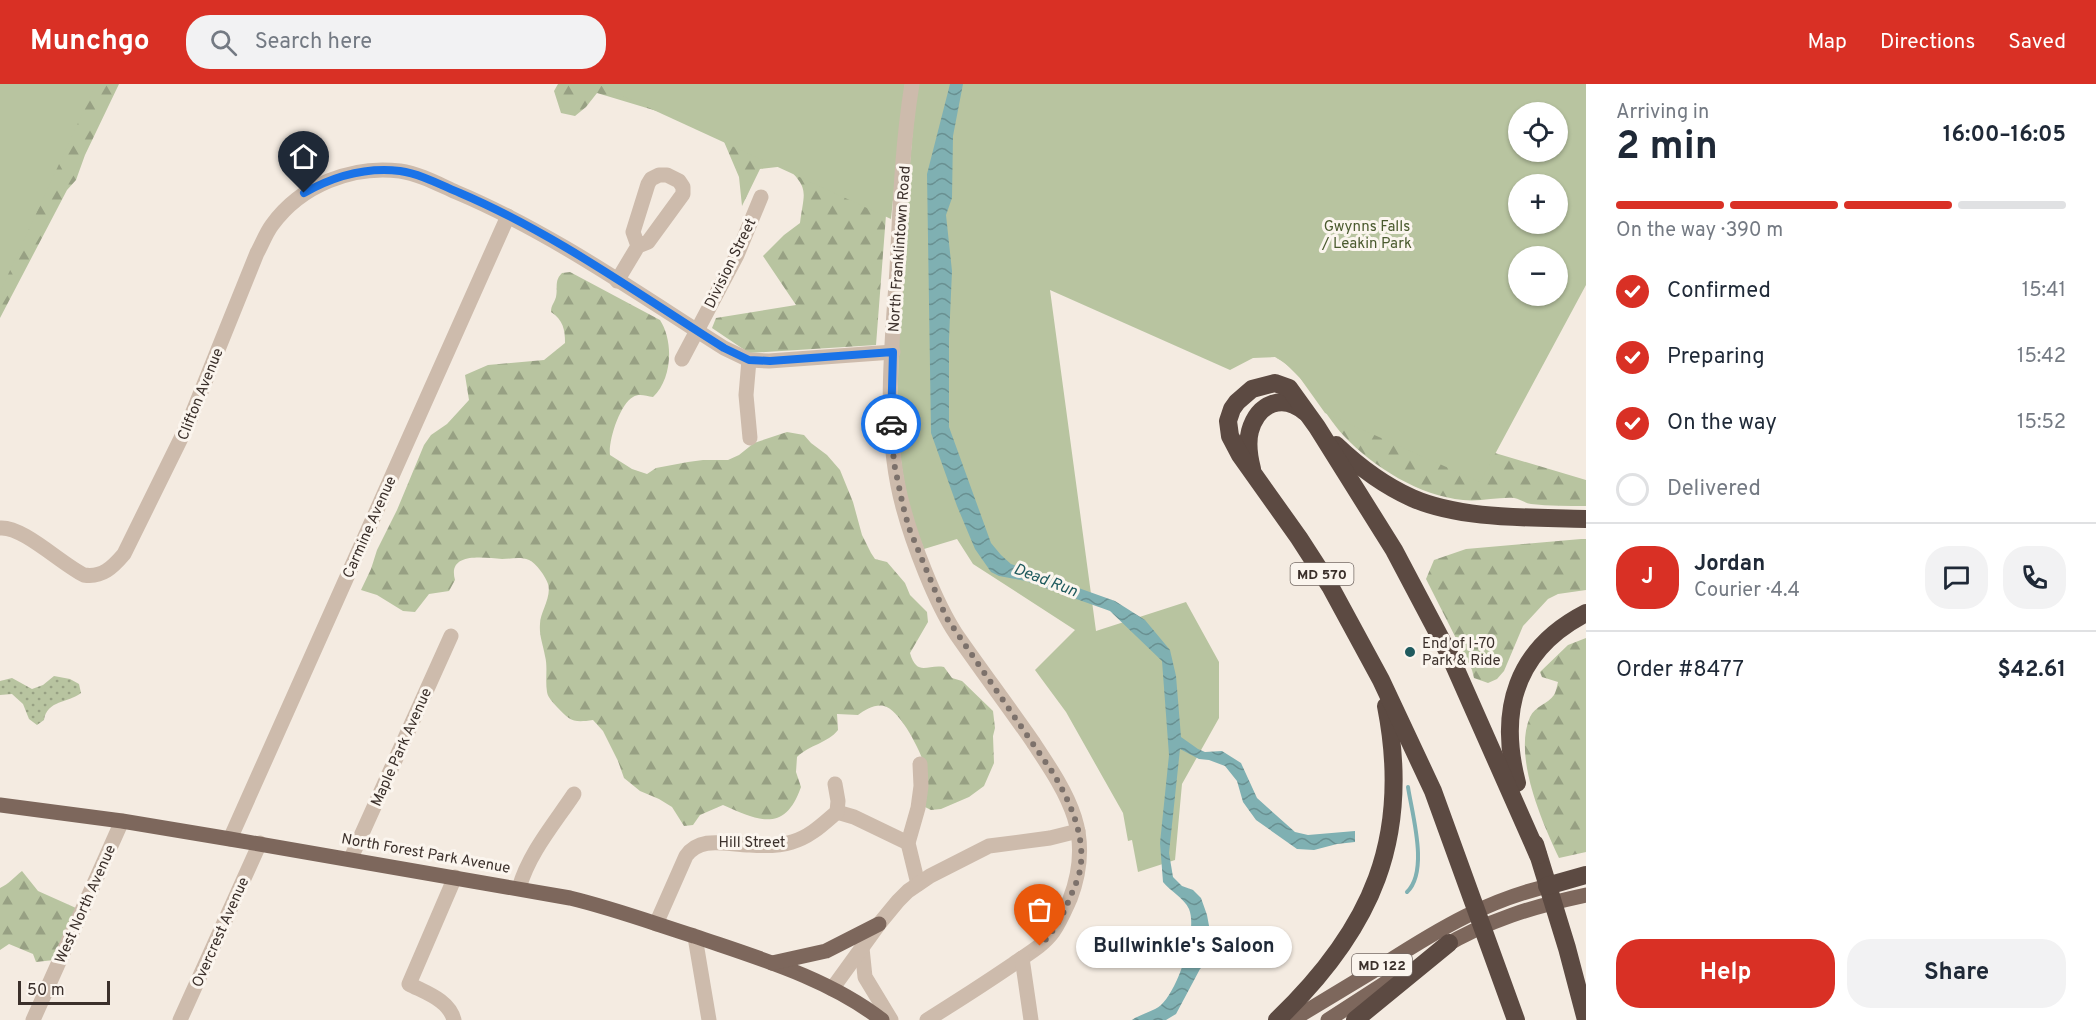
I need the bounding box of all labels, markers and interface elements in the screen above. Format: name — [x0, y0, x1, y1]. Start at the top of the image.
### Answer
search box — [186, 15, 606, 69]
text: Munchgo — [30, 24, 150, 60]
icon: search — [207, 26, 240, 59]
text: Search here — [255, 29, 372, 56]
text: Map — [1807, 29, 1847, 56]
text: Directions — [1880, 29, 1975, 56]
text: Saved — [2008, 29, 2066, 56]
text: Arriving in — [1616, 100, 1709, 126]
map controls — [1508, 102, 1568, 306]
button: locate — [1508, 102, 1568, 162]
text: 16:00–16:05 — [1943, 122, 2066, 149]
text: 2 min — [1616, 124, 1718, 173]
pin — [278, 131, 329, 193]
icon: home — [287, 140, 320, 173]
street label: North Franklintown Road — [885, 165, 916, 333]
button: + — [1508, 174, 1568, 234]
street label: Division Street — [701, 215, 761, 312]
park label: Gwynns Falls / Leakin Park — [1321, 218, 1412, 254]
text: On the way · 390 m — [1616, 218, 1783, 244]
button: − — [1508, 246, 1568, 306]
icon: check — [1616, 275, 1649, 308]
text: Confirmed — [1667, 278, 1771, 305]
text: 15:41 — [2022, 278, 2066, 304]
icon: check — [1616, 341, 1649, 374]
text: Preparing — [1667, 344, 1765, 371]
text: 15:42 — [2017, 344, 2066, 370]
street label: Clifton Avenue — [174, 346, 229, 444]
courier — [861, 394, 921, 454]
icon: check — [1616, 407, 1649, 440]
icon: car — [875, 408, 908, 441]
text: On the way — [1667, 410, 1777, 437]
text: 15:52 — [2017, 410, 2066, 436]
street label: Carmine Avenue — [339, 474, 401, 582]
text: Delivered — [1667, 476, 1761, 503]
button: chat — [1925, 546, 1988, 609]
button: phone — [2003, 546, 2066, 609]
text: Jordan — [1694, 551, 1765, 578]
water label: Dead Run — [1011, 560, 1080, 602]
road number: MD 570 — [1290, 563, 1354, 585]
text: J — [1641, 564, 1654, 591]
text: Courier · 4.4 — [1694, 578, 1800, 604]
place label: End of I-70 Park & Ride — [1422, 635, 1500, 671]
marker: End of I-70 Park & Ride — [1403, 645, 1417, 659]
text: Order #8477 — [1616, 657, 1744, 684]
text: $42.61 — [1997, 657, 2066, 684]
street label: Maple Park Avenue — [368, 685, 437, 810]
street label: North Forest Park Avenue — [340, 830, 512, 879]
street label: Hill Street — [719, 834, 786, 853]
street label: West North Avenue — [52, 842, 121, 967]
street label: Overcrest Avenue — [189, 875, 254, 991]
pin — [1014, 884, 1065, 946]
icon: bag — [1023, 893, 1056, 926]
callout: Bullwinkle's Saloon — [1076, 925, 1292, 967]
text: Bullwinkle's Saloon — [1093, 934, 1275, 960]
button: Help — [1616, 939, 1835, 1008]
button: Share — [1847, 939, 2066, 1008]
road number: MD 122 — [1352, 954, 1412, 976]
scale bar — [18, 978, 110, 1006]
text: 50 m — [27, 981, 65, 1001]

